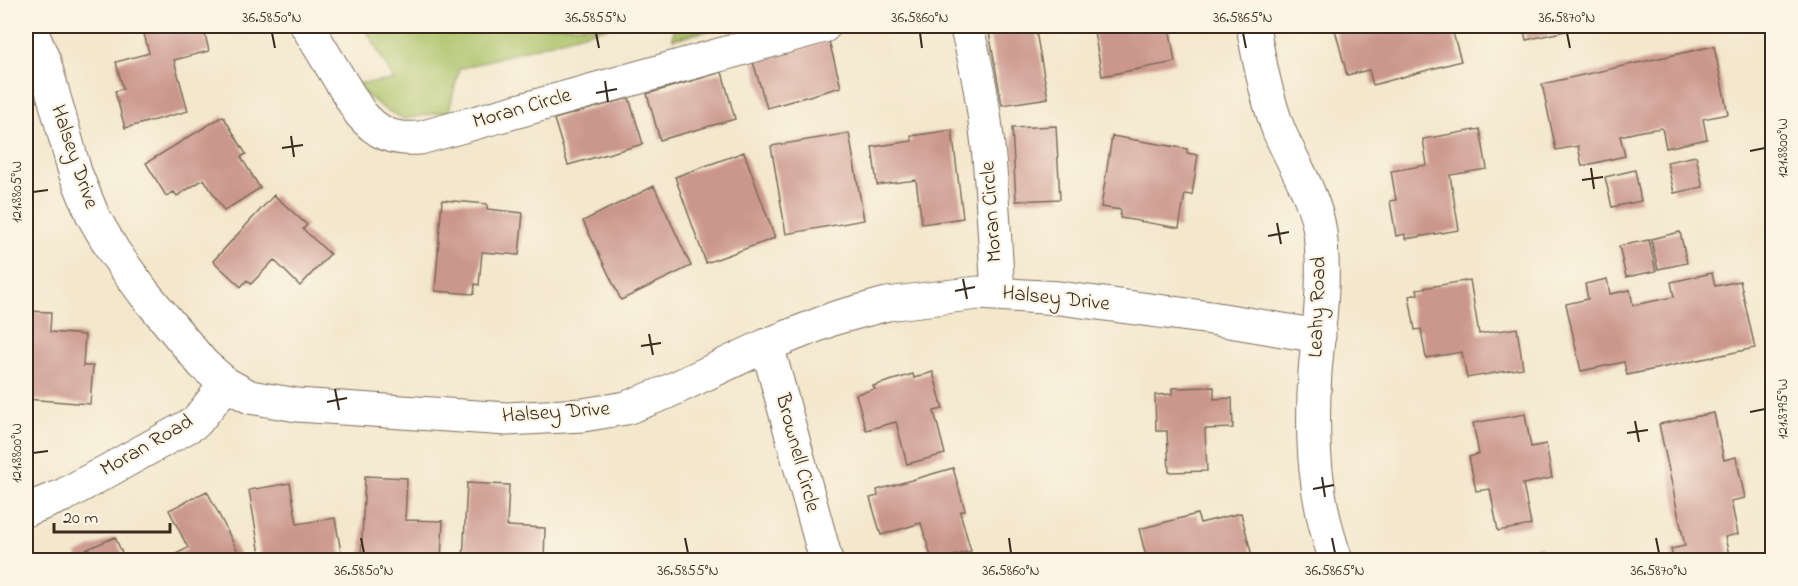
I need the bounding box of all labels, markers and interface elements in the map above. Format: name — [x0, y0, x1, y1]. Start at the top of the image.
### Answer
text: 36.5850°N — [242, 7, 302, 29]
text: 36.5855°N — [565, 7, 627, 29]
text: 36.5860°N — [891, 7, 949, 29]
text: 36.5865°N — [1213, 7, 1273, 29]
text: 36.5870°N — [1539, 7, 1595, 29]
street label: Moran Circle — [469, 80, 575, 137]
street label: Halsey Drive — [40, 101, 106, 214]
text: 121.8800°W — [1772, 118, 1794, 178]
street label: Moran Circle — [973, 160, 1010, 264]
text: 121.8805°W — [6, 161, 28, 223]
street label: Leahy Road — [1301, 256, 1337, 358]
street label: Halsey Drive — [1001, 278, 1112, 322]
text: 121.8795°W — [1772, 379, 1794, 439]
street label: Brownell Circle — [767, 389, 827, 516]
street label: Halsey Drive — [501, 394, 612, 434]
street label: Moran Road — [95, 407, 199, 485]
text: 121.8800°W — [6, 423, 28, 483]
scale bar — [54, 496, 170, 534]
text: 20 m — [63, 506, 98, 532]
text: 36.5850°N — [334, 560, 394, 582]
text: 36.5855°N — [657, 560, 719, 582]
text: 36.5860°N — [982, 560, 1040, 582]
text: 36.5865°N — [1305, 560, 1365, 582]
text: 36.5870°N — [1631, 560, 1687, 582]

